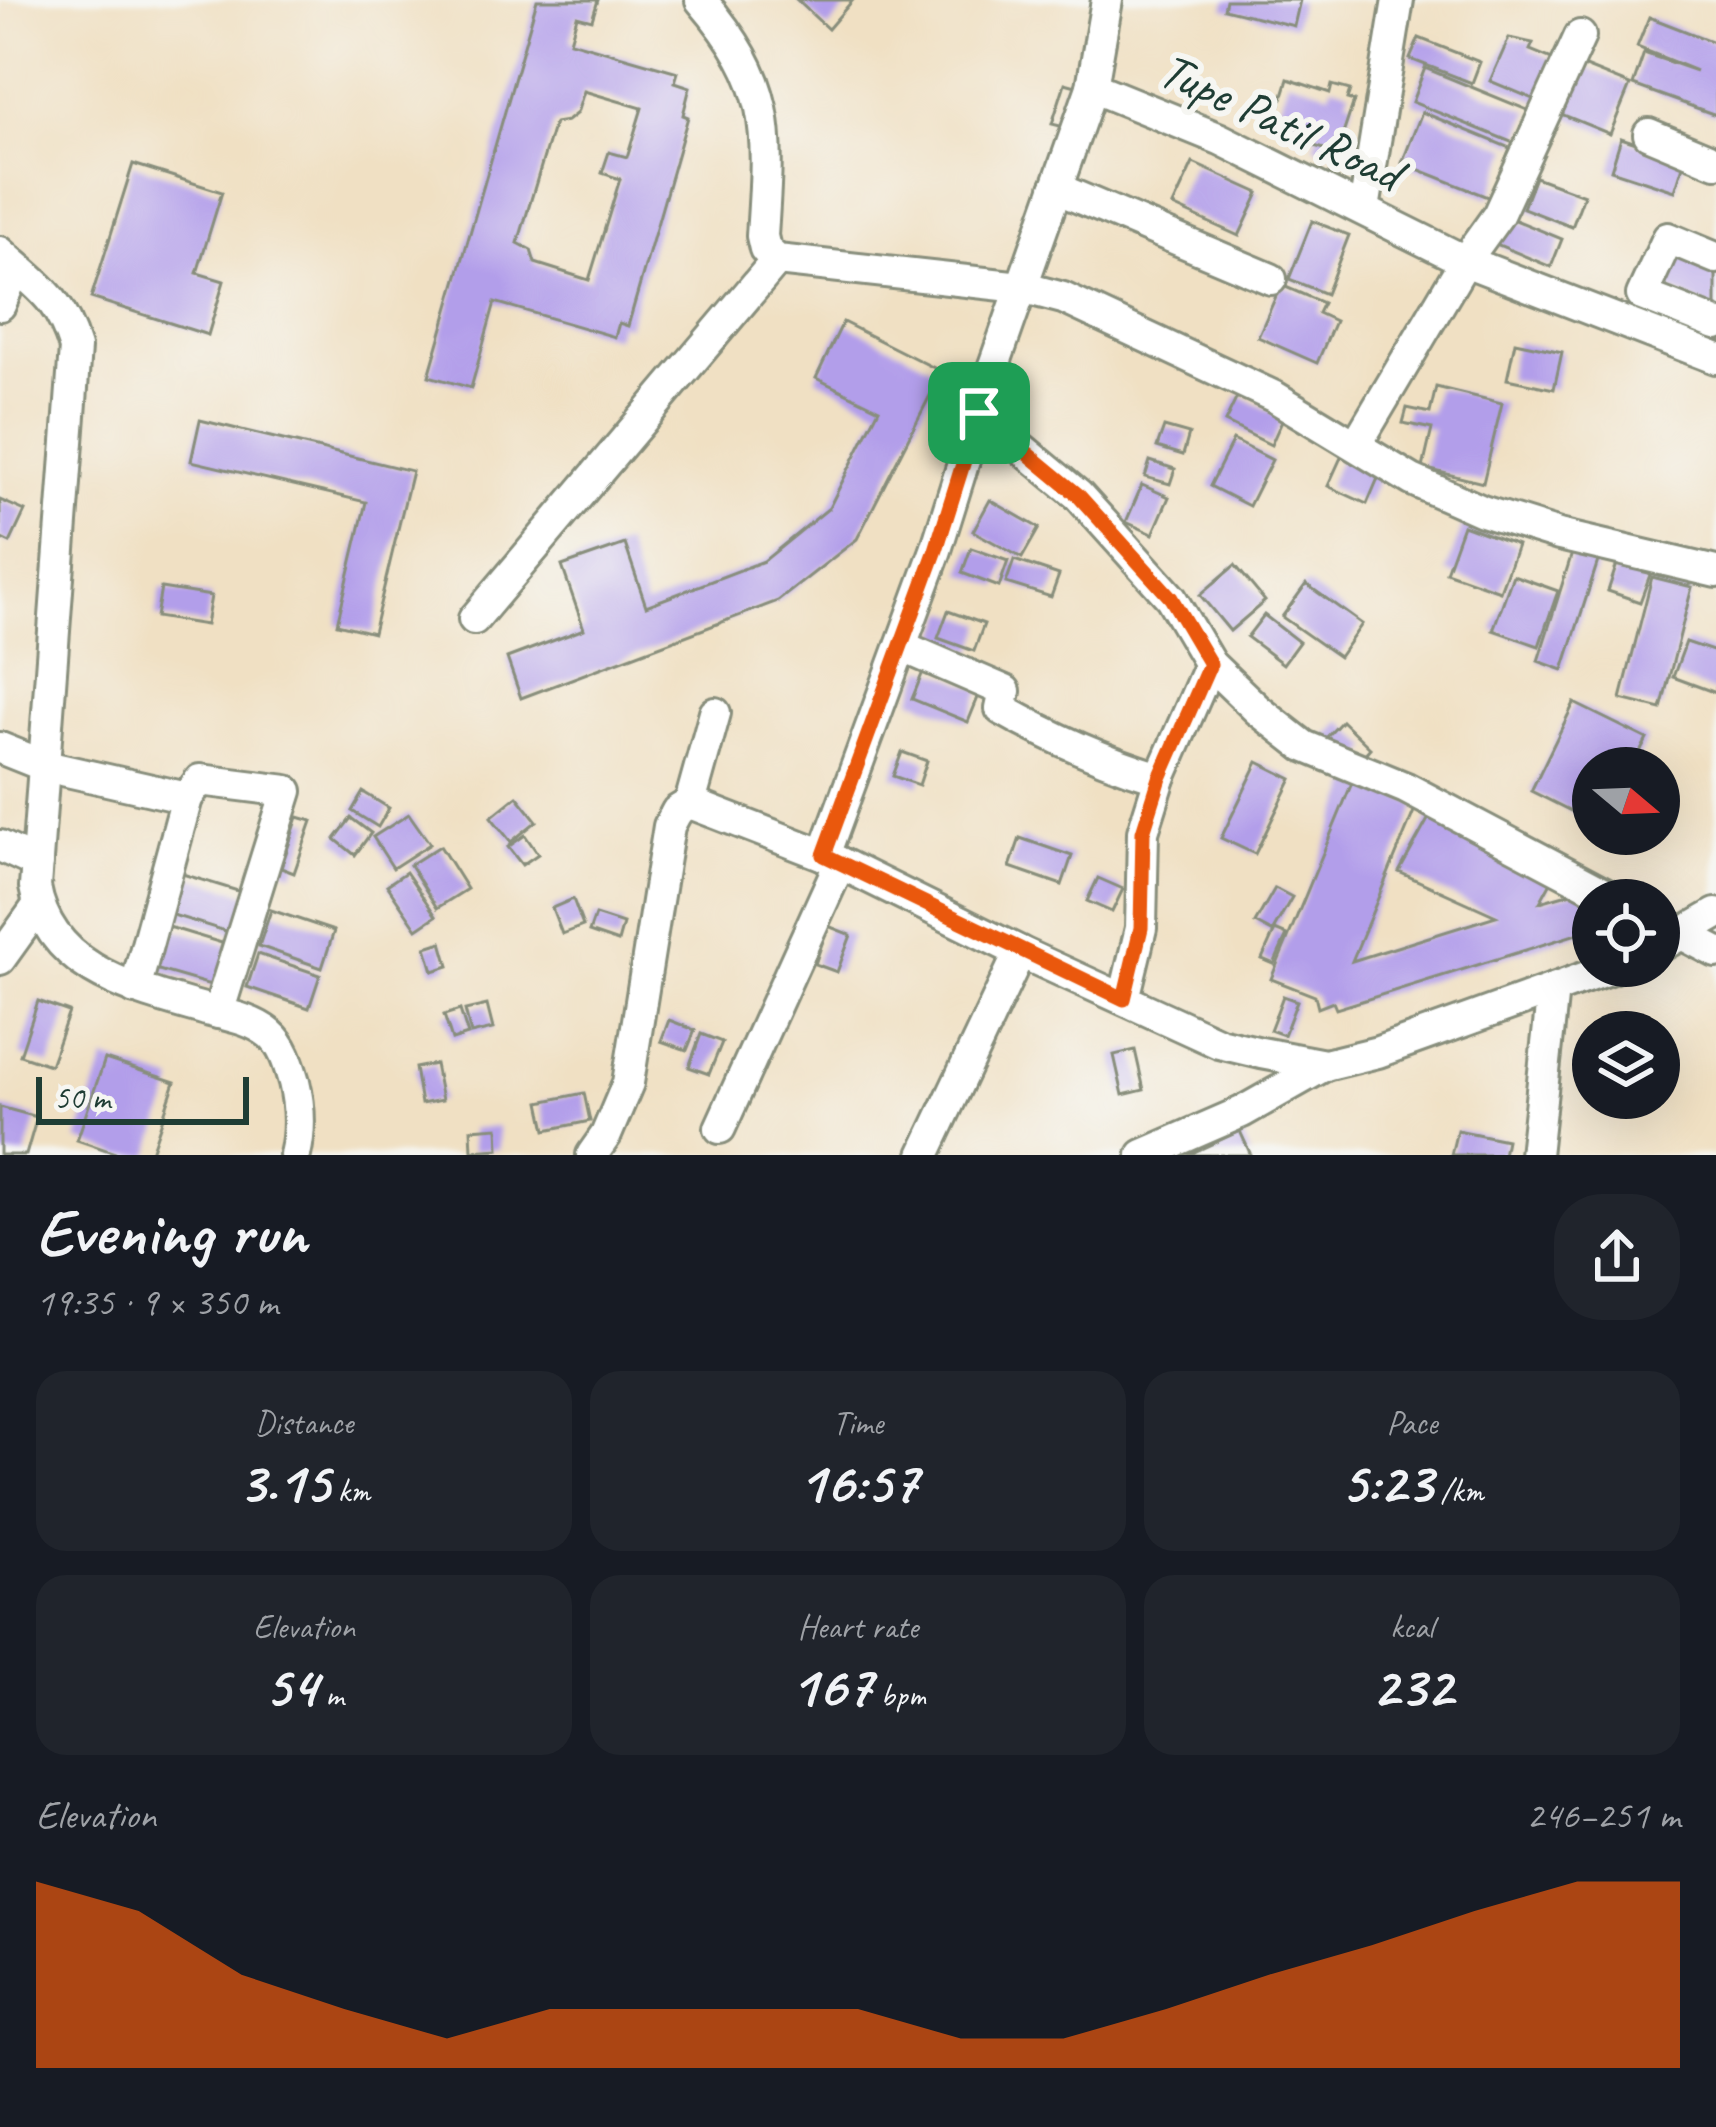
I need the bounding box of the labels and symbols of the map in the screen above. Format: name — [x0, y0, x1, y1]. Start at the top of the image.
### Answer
street label: Tupe Patil Road — [1149, 37, 1418, 208]
pin — [928, 362, 1030, 464]
north arrow — [1572, 747, 1680, 855]
scale bar — [36, 1071, 249, 1124]

